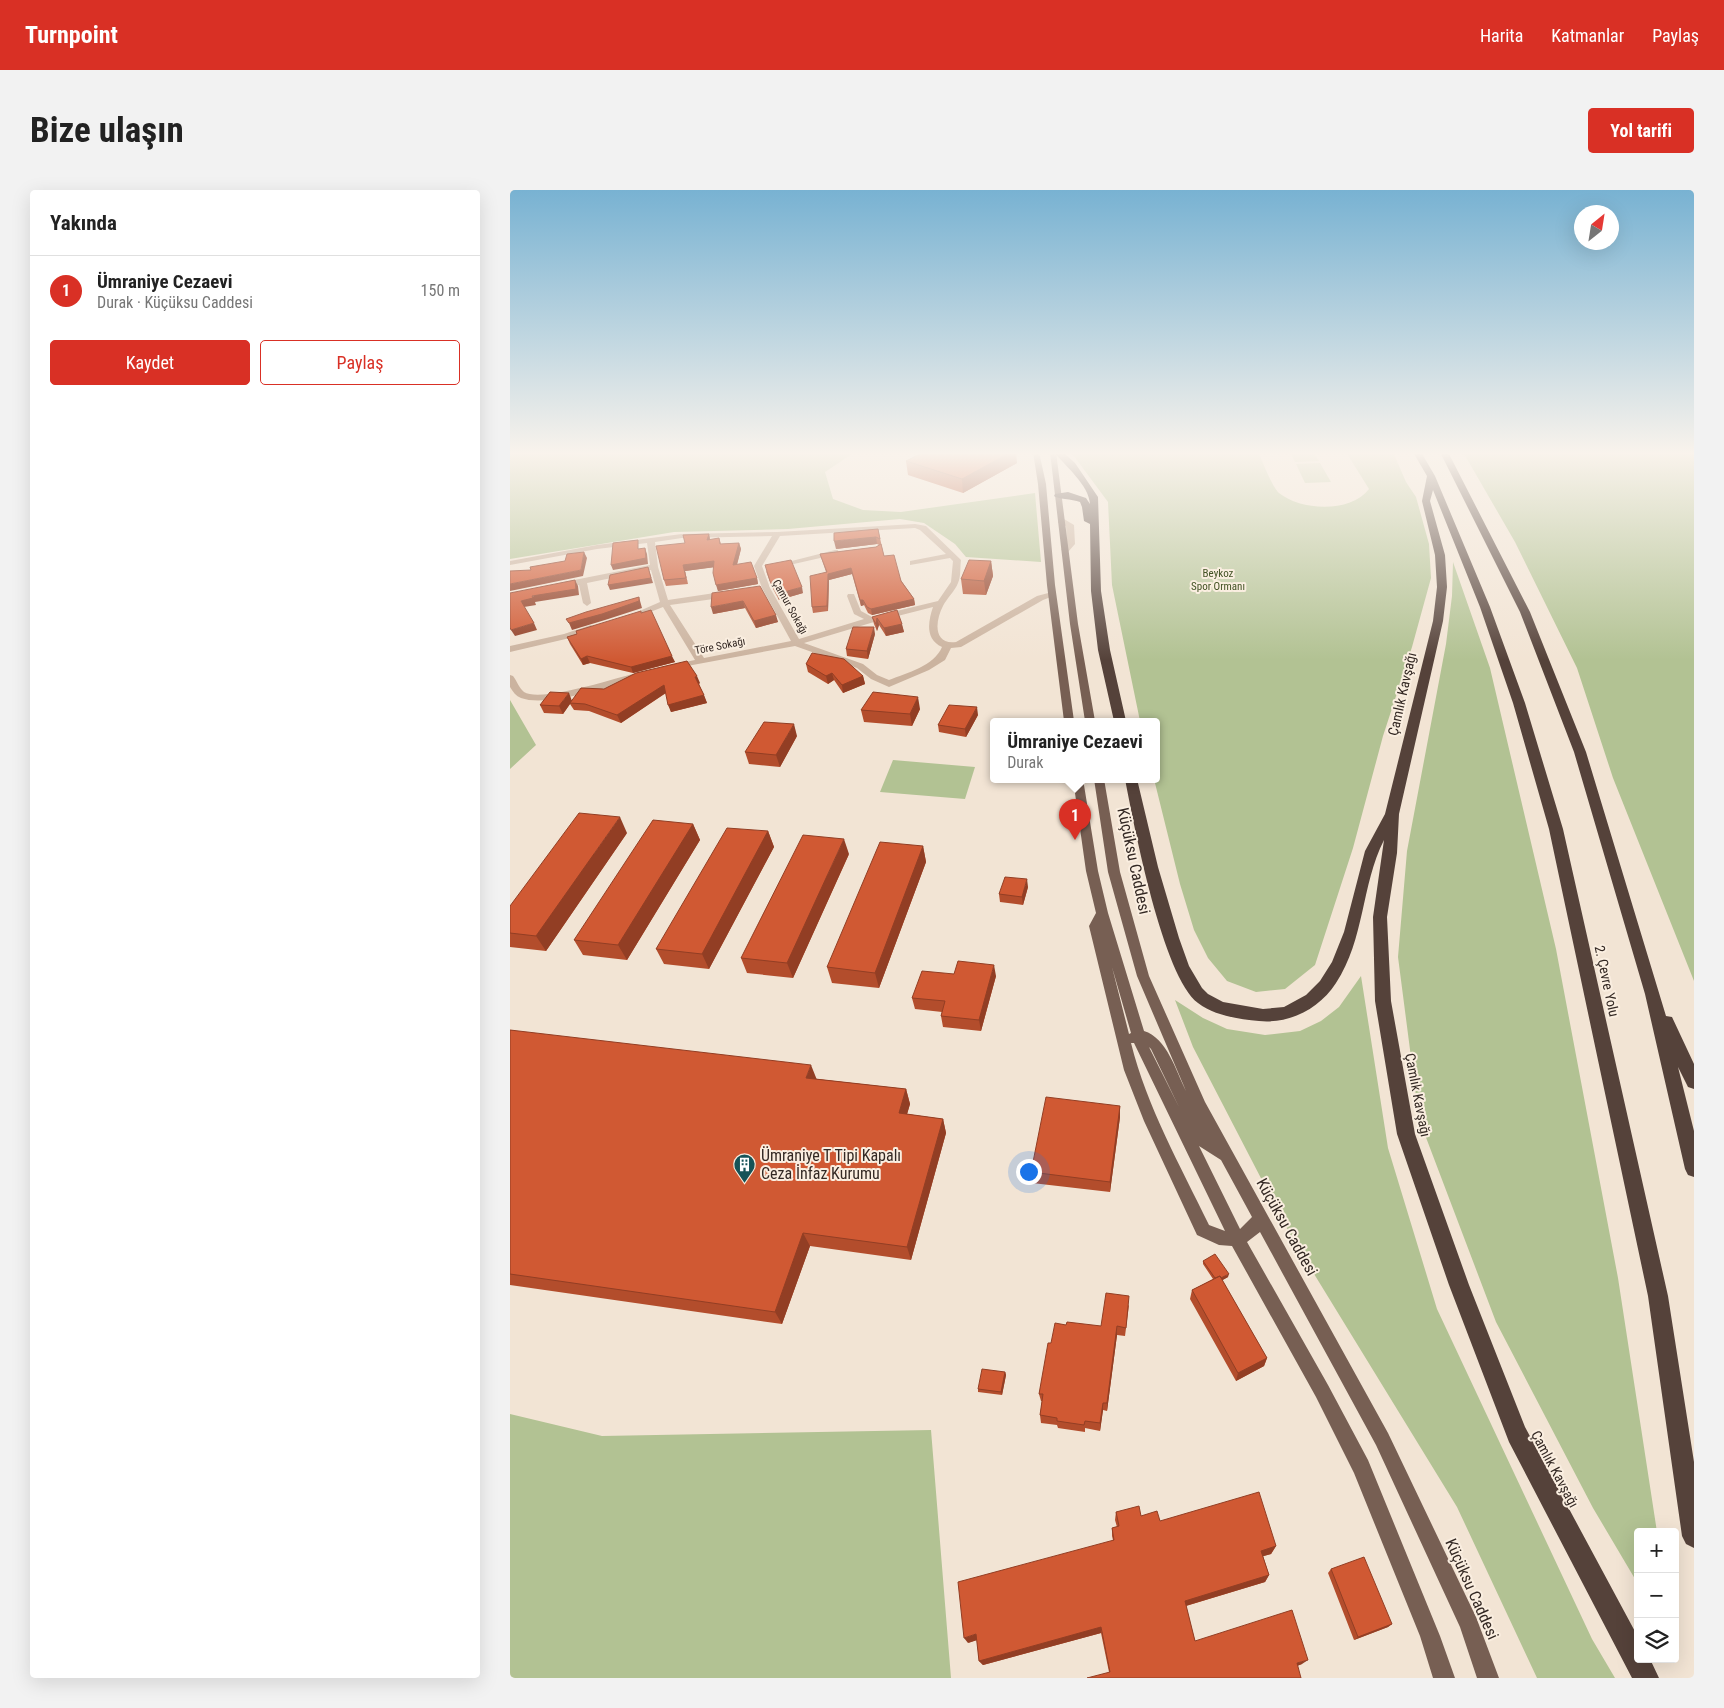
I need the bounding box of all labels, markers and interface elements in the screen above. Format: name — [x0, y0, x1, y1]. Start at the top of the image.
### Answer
text: Turnpoint — [25, 21, 118, 49]
text: Harita — [1480, 25, 1523, 46]
text: Katmanlar — [1551, 25, 1624, 46]
text: Paylaş — [1652, 25, 1699, 46]
button: Yol tarifi — [1588, 108, 1694, 153]
text: Bize ulaşın — [30, 110, 184, 151]
north arrow — [1574, 205, 1619, 250]
text: Yakında — [50, 211, 117, 235]
text: Ümraniye Cezaevi — [97, 270, 233, 293]
text: 1 — [62, 281, 70, 300]
text: 150 m — [421, 281, 460, 300]
text: Durak · Küçüksu Caddesi — [97, 293, 253, 312]
button: Kaydet — [50, 340, 250, 385]
button: Paylaş — [260, 340, 460, 385]
park label: Beykoz Spor Ormanı — [1191, 567, 1245, 593]
street label: Çamur Sokağı — [770, 577, 810, 637]
street label: Töre Sokağı — [694, 635, 746, 657]
street label: Çamlık Kavşağı — [1385, 651, 1419, 737]
popup — [990, 718, 1160, 783]
text: Ümraniye Cezaevi — [1007, 730, 1143, 753]
text: Durak — [1007, 753, 1044, 772]
pin: 1 — [1059, 799, 1091, 840]
street label: Küçüksu Caddesi — [1113, 806, 1155, 916]
street label: 2. Çevre Yolu — [1592, 944, 1622, 1018]
street label: Çamlık Kavşağı — [1402, 1052, 1434, 1138]
place label: Ümraniye T Tipi Kapalı Ceza İnfaz Kurumu — [761, 1146, 901, 1183]
building icon: Ümraniye T Tipi Kapalı Ceza İnfaz Kurumu — [733, 1152, 757, 1183]
your location — [1016, 1159, 1042, 1185]
street label: Küçüksu Caddesi — [1252, 1175, 1322, 1279]
street label: Çamlık Kavşağı — [1528, 1428, 1582, 1510]
map controls — [1634, 1528, 1679, 1663]
button: + — [1634, 1528, 1679, 1573]
street label: Küçüksu Caddesi — [1441, 1536, 1503, 1642]
button: − — [1634, 1573, 1679, 1618]
button: layers — [1634, 1618, 1679, 1663]

